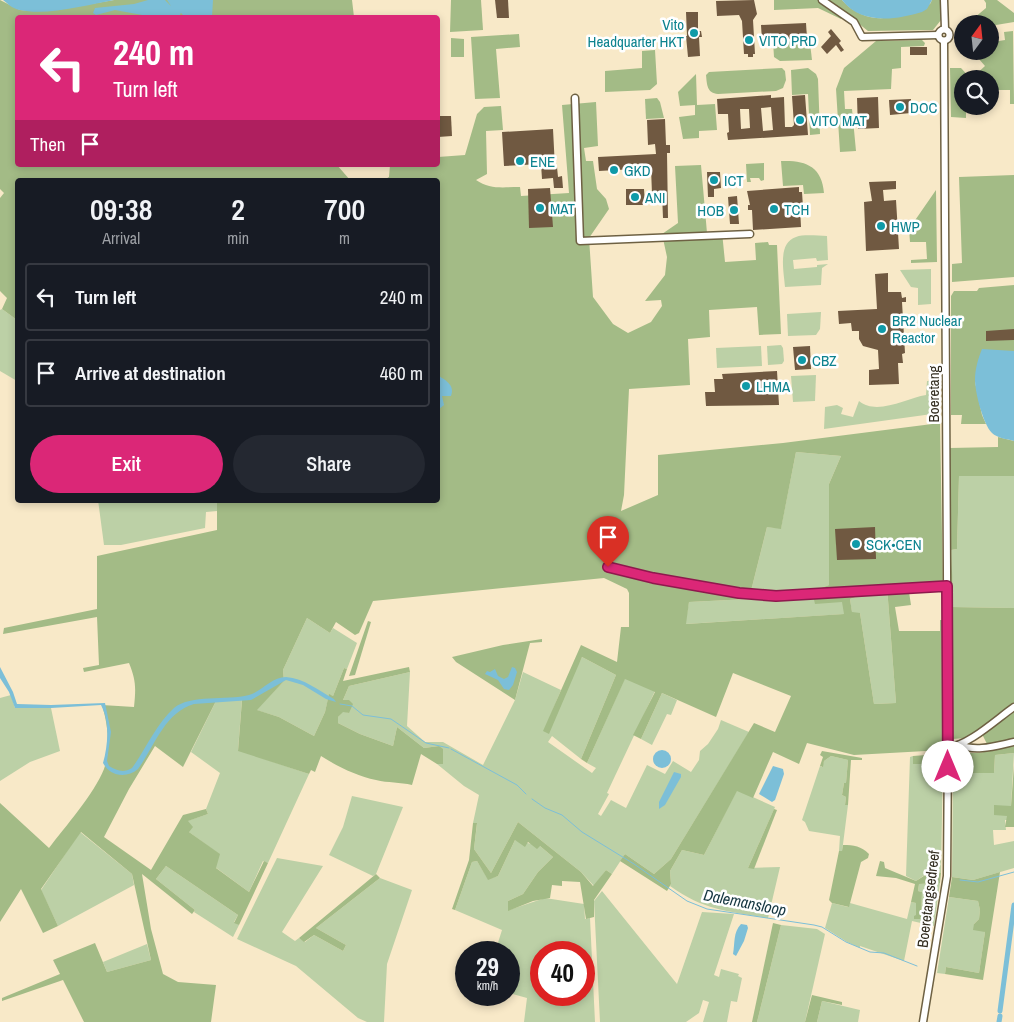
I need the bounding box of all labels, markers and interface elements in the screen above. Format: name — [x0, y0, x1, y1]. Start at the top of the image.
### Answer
place label: Vito Headquarter HKT — [588, 14, 684, 52]
north arrow — [954, 15, 999, 60]
map controls — [954, 15, 999, 115]
marker: Vito Headquarter HKT — [688, 27, 700, 39]
text: 240 m — [113, 29, 194, 76]
place label: VITO PRD — [759, 30, 817, 51]
marker: VITO PRD — [743, 34, 755, 46]
icon: left — [30, 35, 95, 100]
button: search — [954, 70, 999, 115]
text: Turn left — [113, 74, 178, 104]
place label: DOC — [910, 97, 937, 118]
marker: DOC — [894, 101, 906, 113]
place label: VITO MAT — [810, 110, 867, 131]
marker: VITO MAT — [794, 114, 806, 126]
icon: arrive — [76, 130, 104, 158]
text: Then — [30, 131, 66, 157]
place label: ENE — [530, 151, 555, 172]
marker: ENE — [514, 155, 526, 167]
place label: GKD — [624, 160, 651, 181]
marker: GKD — [608, 164, 620, 176]
place label: ICT — [724, 170, 744, 191]
marker: ICT — [708, 174, 720, 186]
place label: ANI — [644, 187, 666, 208]
text: 09:38 — [90, 189, 152, 229]
text: 2 — [231, 189, 245, 229]
text: 700 — [324, 189, 365, 229]
marker: ANI — [629, 191, 641, 203]
place label: MAT — [550, 198, 576, 219]
place label: TCH — [784, 199, 809, 220]
place label: HOB — [697, 200, 724, 221]
marker: MAT — [534, 202, 546, 214]
marker: TCH — [768, 203, 780, 215]
marker: HOB — [728, 204, 740, 216]
place label: HWP — [891, 216, 920, 237]
marker: HWP — [875, 220, 887, 232]
text: Arrival — [102, 227, 140, 249]
text: min — [227, 227, 249, 249]
text: m — [339, 227, 350, 249]
icon: left — [32, 283, 60, 311]
text: Turn left — [75, 284, 136, 310]
text: 240 m — [380, 284, 423, 310]
place label: BR2 Nuclear Reactor — [892, 310, 962, 348]
marker: BR2 Nuclear Reactor — [876, 323, 888, 335]
place label: CBZ — [812, 350, 837, 371]
marker: CBZ — [796, 354, 808, 366]
icon: arrive — [32, 359, 60, 387]
text: Arrive at destination — [75, 360, 226, 386]
text: 460 m — [380, 360, 423, 386]
street label: Boeretang — [923, 365, 944, 422]
place label: LHMA — [756, 376, 791, 397]
marker: LHMA — [740, 380, 752, 392]
button: Exit — [30, 435, 223, 493]
button: Share — [233, 435, 425, 493]
pin — [587, 516, 629, 567]
icon: arrive — [594, 523, 622, 551]
place label: SCK•CEN — [866, 534, 922, 555]
marker: SCK•CEN — [850, 538, 862, 550]
position arrow — [921, 740, 973, 792]
street label: Boeretangsedreef — [912, 849, 944, 949]
water label: Dalemansloop — [702, 883, 788, 921]
speed limit sign: 40 — [530, 941, 595, 1006]
text: 29 — [476, 950, 499, 984]
text: km/h — [477, 978, 498, 994]

